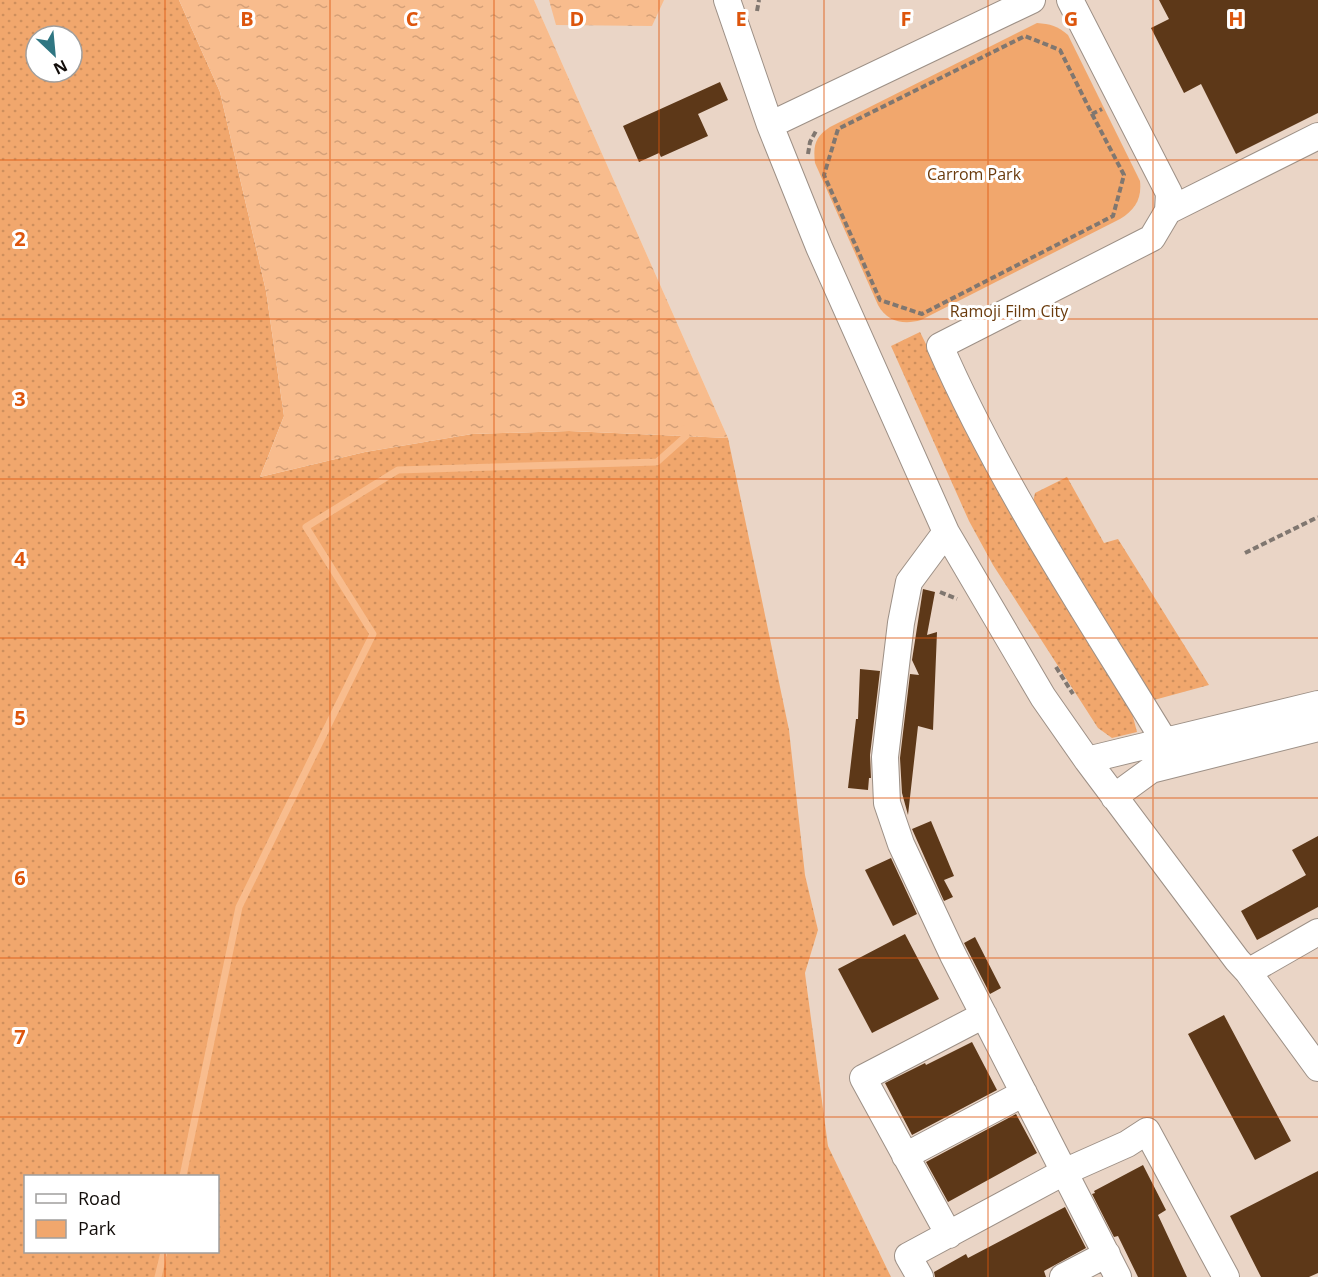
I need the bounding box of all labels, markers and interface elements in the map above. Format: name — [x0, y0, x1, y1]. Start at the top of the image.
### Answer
text: B — [240, 5, 254, 32]
text: C — [406, 5, 419, 32]
text: D — [570, 5, 584, 32]
text: E — [735, 5, 747, 32]
text: F — [901, 5, 911, 32]
text: G — [1064, 5, 1078, 32]
text: H — [1228, 5, 1244, 32]
north arrow — [24, 24, 84, 84]
text: N — [50, 55, 71, 80]
park label: Carrom Park — [927, 163, 1022, 185]
text: 2 — [14, 225, 26, 252]
park label: Ramoji Film City — [950, 300, 1069, 322]
text: 3 — [14, 385, 26, 412]
text: 4 — [14, 545, 26, 572]
text: 5 — [14, 704, 26, 731]
text: 6 — [14, 864, 26, 891]
text: 7 — [14, 1023, 26, 1050]
legend — [24, 1175, 219, 1253]
text: Road — [78, 1186, 121, 1210]
text: Park — [78, 1216, 116, 1240]

